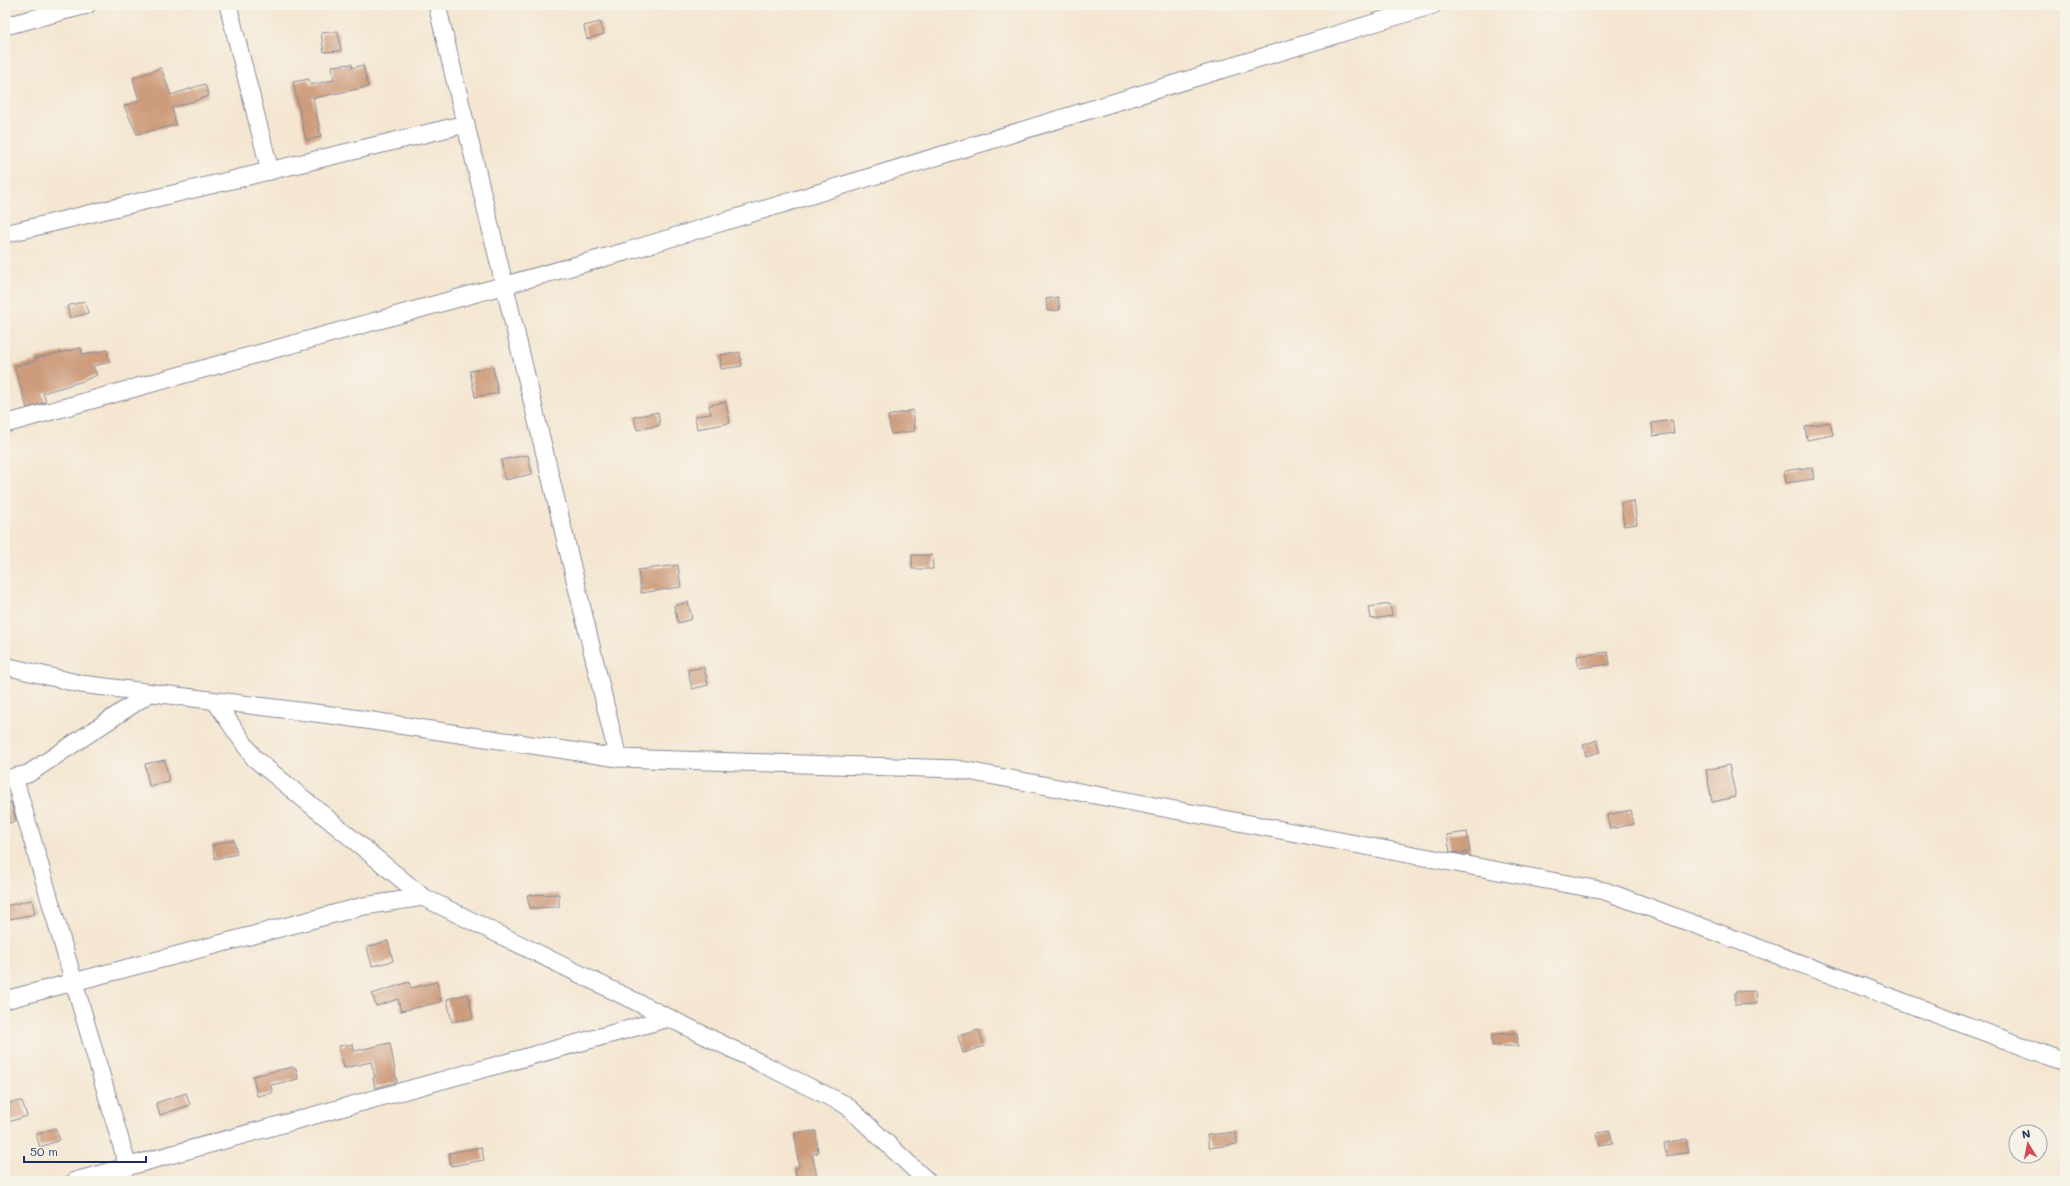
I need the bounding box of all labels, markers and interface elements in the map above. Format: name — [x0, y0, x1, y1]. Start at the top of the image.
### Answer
north arrow — [2008, 1124, 2048, 1164]
text: N — [2021, 1126, 2032, 1142]
scale bar — [24, 1138, 146, 1164]
text: 50 m — [30, 1143, 58, 1159]

